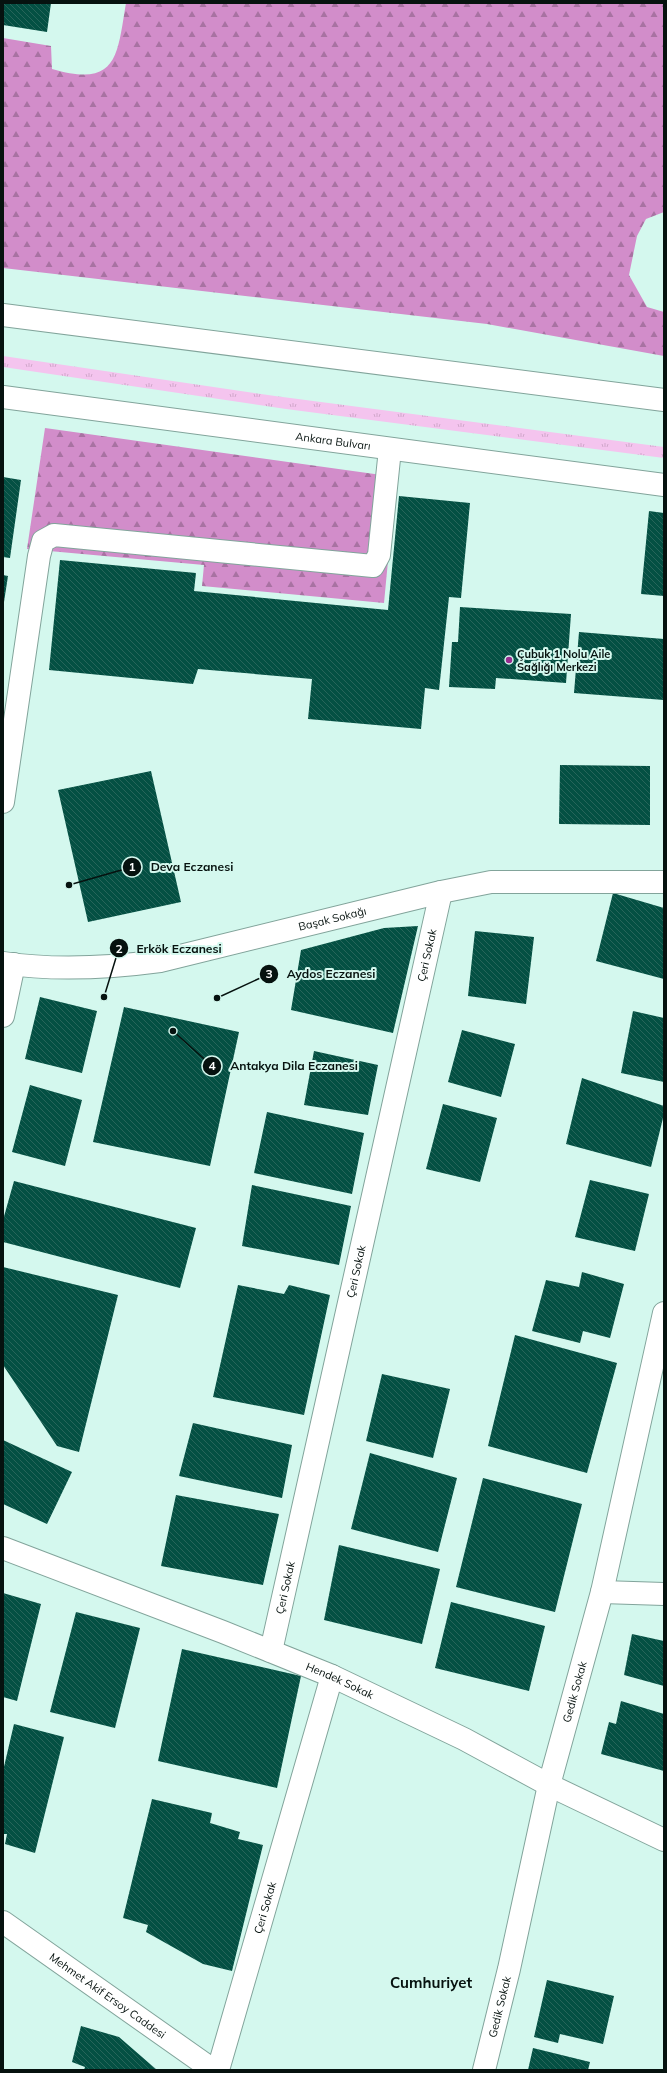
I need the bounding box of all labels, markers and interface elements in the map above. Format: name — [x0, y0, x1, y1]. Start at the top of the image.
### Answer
street label: Ankara Bulvarı — [295, 429, 372, 453]
place label: Çubuk 1 Nolu Aile Sağlığı Merkezi — [517, 647, 610, 674]
marker: Çubuk 1 Nolu Aile Sağlığı Merkezi — [504, 655, 514, 665]
callout: Deva Eczanesi — [122, 855, 241, 879]
text: 1 — [128, 859, 136, 874]
text: Deva Eczanesi — [151, 859, 233, 874]
street label: Başak Sokağı — [297, 904, 368, 934]
street label: Çeri Sokak — [414, 927, 440, 983]
callout: Erkök Eczanesi — [109, 936, 230, 960]
text: 2 — [115, 941, 123, 956]
text: Erkök Eczanesi — [136, 941, 222, 956]
callout: Aydos Eczanesi — [259, 962, 383, 986]
text: 3 — [265, 966, 273, 981]
text: Aydos Eczanesi — [287, 966, 375, 981]
callout: Antakya Dila Eczanesi — [202, 1054, 366, 1078]
text: 4 — [208, 1058, 216, 1073]
text: Antakya Dila Eczanesi — [230, 1058, 358, 1073]
street label: Çeri Sokak — [343, 1243, 369, 1299]
street label: Çeri Sokak — [273, 1560, 298, 1615]
street label: Hendek Sokak — [304, 1659, 376, 1702]
street label: Gedik Sokak — [560, 1659, 590, 1724]
street label: Çeri Sokak — [251, 1880, 279, 1935]
street label: Mehmet Akif Ersoy Caddesi — [47, 1950, 169, 2042]
district label: Cumhuriyet — [390, 1973, 472, 1992]
street label: Gedik Sokak — [485, 1974, 514, 2039]

